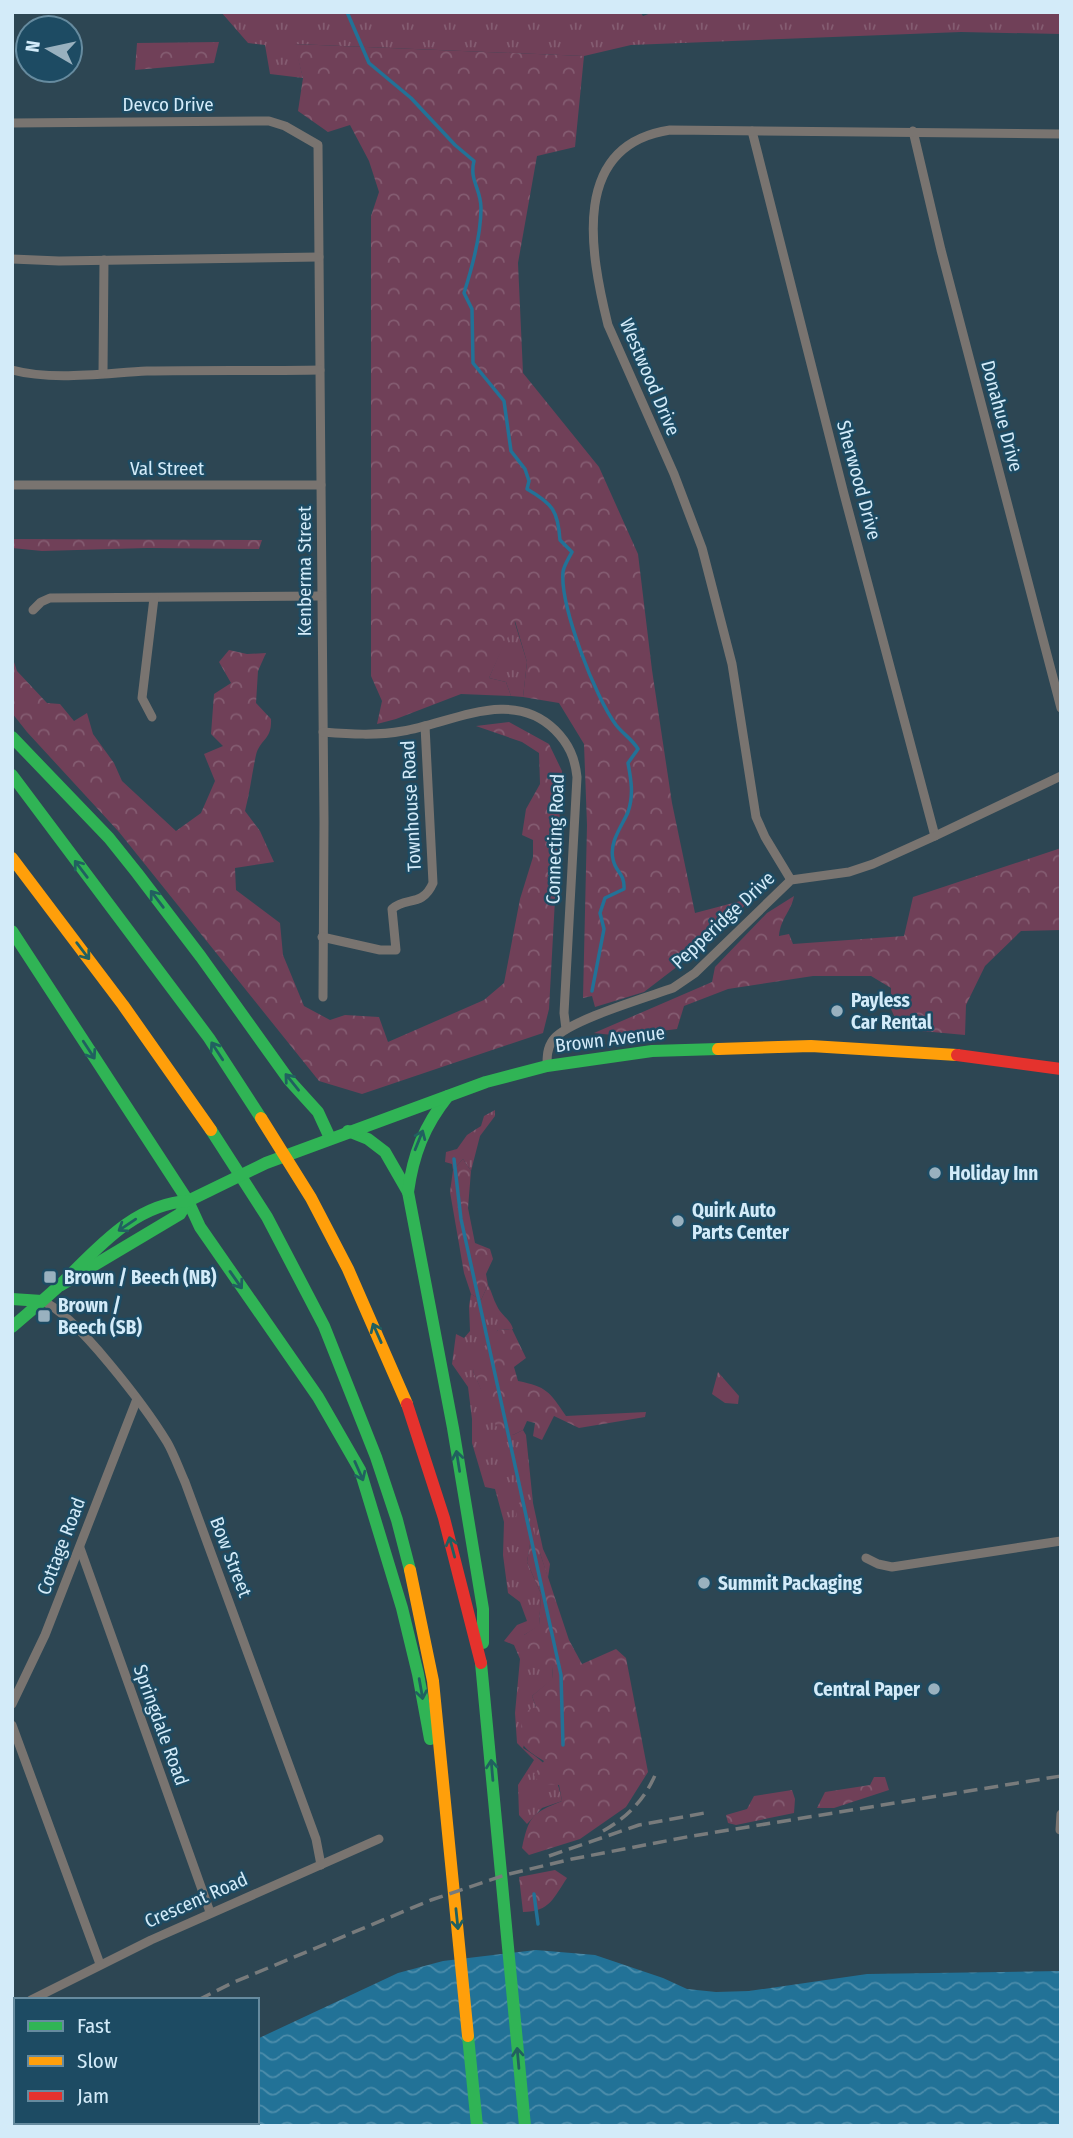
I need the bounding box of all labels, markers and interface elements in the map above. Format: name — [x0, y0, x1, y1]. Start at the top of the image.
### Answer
north arrow — [14, 14, 84, 84]
text: N — [20, 39, 45, 54]
street label: Devco Drive — [122, 93, 214, 116]
street label: Westwood Drive — [615, 315, 685, 439]
street label: Donahue Drive — [976, 358, 1028, 474]
street label: Sherwood Drive — [832, 418, 886, 542]
street label: Val Street — [130, 457, 205, 480]
street label: Kenberma Street — [293, 505, 316, 636]
street label: Townhouse Road — [396, 740, 426, 872]
street label: Connecting Road — [541, 773, 569, 905]
one-way arrow — [74, 860, 89, 879]
street label: Pepperidge Drive — [667, 866, 779, 974]
one-way arrow — [149, 890, 164, 909]
one-way arrow — [75, 942, 90, 960]
place label: Payless Car Rental — [851, 989, 933, 1034]
marker: Payless Car Rental — [829, 1003, 845, 1019]
street label: Brown Avenue — [554, 1021, 666, 1057]
one-way arrow — [83, 1039, 97, 1059]
one-way arrow — [210, 1042, 224, 1062]
one-way arrow — [284, 1073, 300, 1091]
one-way arrow — [414, 1130, 427, 1151]
place label: Holiday Inn — [949, 1162, 1038, 1185]
marker: Holiday Inn — [927, 1165, 943, 1181]
place label: Quirk Auto Parts Center — [692, 1199, 790, 1244]
marker: Quirk Auto Parts Center — [670, 1213, 686, 1229]
one-way arrow — [117, 1219, 137, 1233]
place label: Brown / Beech (NB) — [64, 1266, 217, 1289]
marker: Brown / Beech (NB) — [42, 1269, 58, 1285]
one-way arrow — [229, 1269, 243, 1289]
place label: Brown / Beech (SB) — [58, 1294, 142, 1339]
marker: Brown / Beech (SB) — [36, 1308, 52, 1324]
one-way arrow — [370, 1322, 383, 1344]
one-way arrow — [451, 1450, 464, 1473]
one-way arrow — [353, 1459, 366, 1481]
street label: Cottage Road — [32, 1494, 90, 1598]
street label: Bow Street — [205, 1514, 257, 1601]
one-way arrow — [445, 1536, 458, 1559]
place label: Summit Packaging — [718, 1572, 862, 1595]
marker: Summit Packaging — [696, 1575, 712, 1591]
street label: Springdale Road — [128, 1661, 194, 1789]
one-way arrow — [414, 1677, 428, 1700]
place label: Central Paper — [814, 1678, 921, 1701]
marker: Central Paper — [926, 1681, 942, 1697]
one-way arrow — [485, 1760, 498, 1782]
street label: Crescent Road — [141, 1867, 251, 1933]
one-way arrow — [451, 1907, 464, 1930]
legend — [14, 1998, 259, 2124]
text: Fast — [77, 2013, 111, 2039]
one-way arrow — [512, 2047, 525, 2070]
text: Slow — [77, 2048, 118, 2074]
text: Jam — [77, 2083, 109, 2109]

